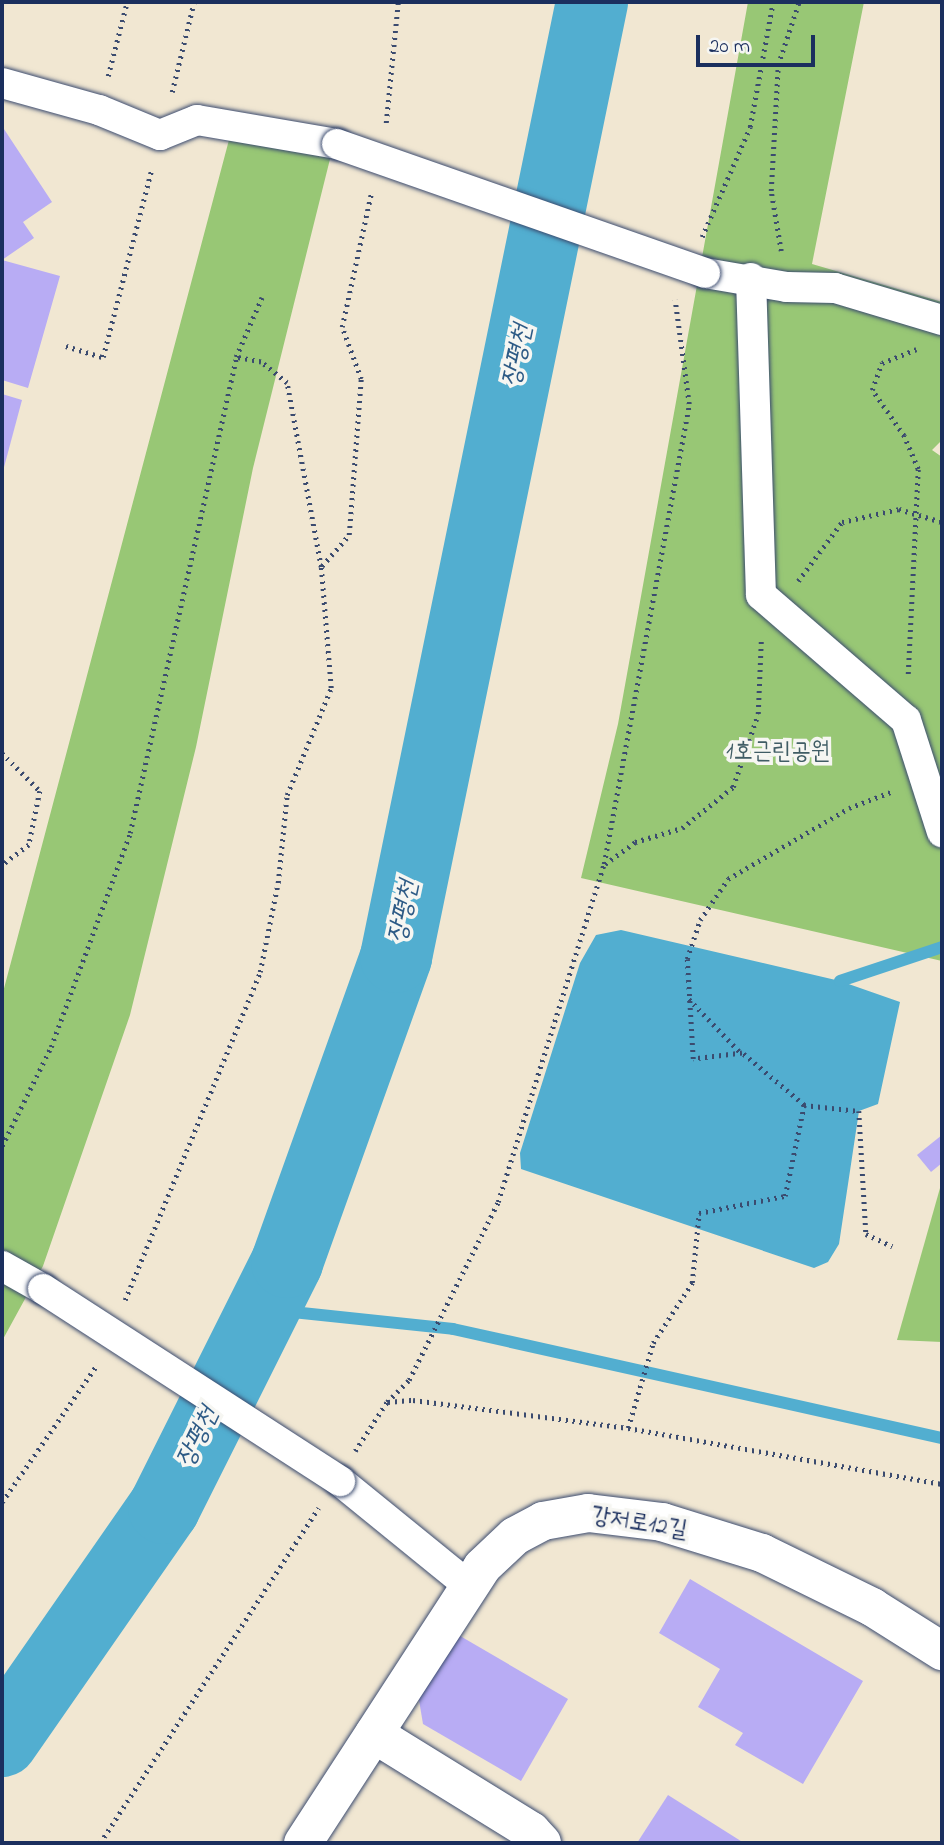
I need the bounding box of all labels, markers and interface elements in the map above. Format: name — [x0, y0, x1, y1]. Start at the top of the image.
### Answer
scale bar — [699, 21, 818, 65]
text: 20 m — [709, 32, 750, 62]
water label: 장평천 — [497, 322, 541, 390]
park label: 1호근린공원 — [726, 739, 830, 767]
water label: 장평천 — [383, 878, 427, 946]
water label: 장평천 — [171, 1403, 227, 1473]
street label: 강저로12길 — [589, 1502, 689, 1546]

